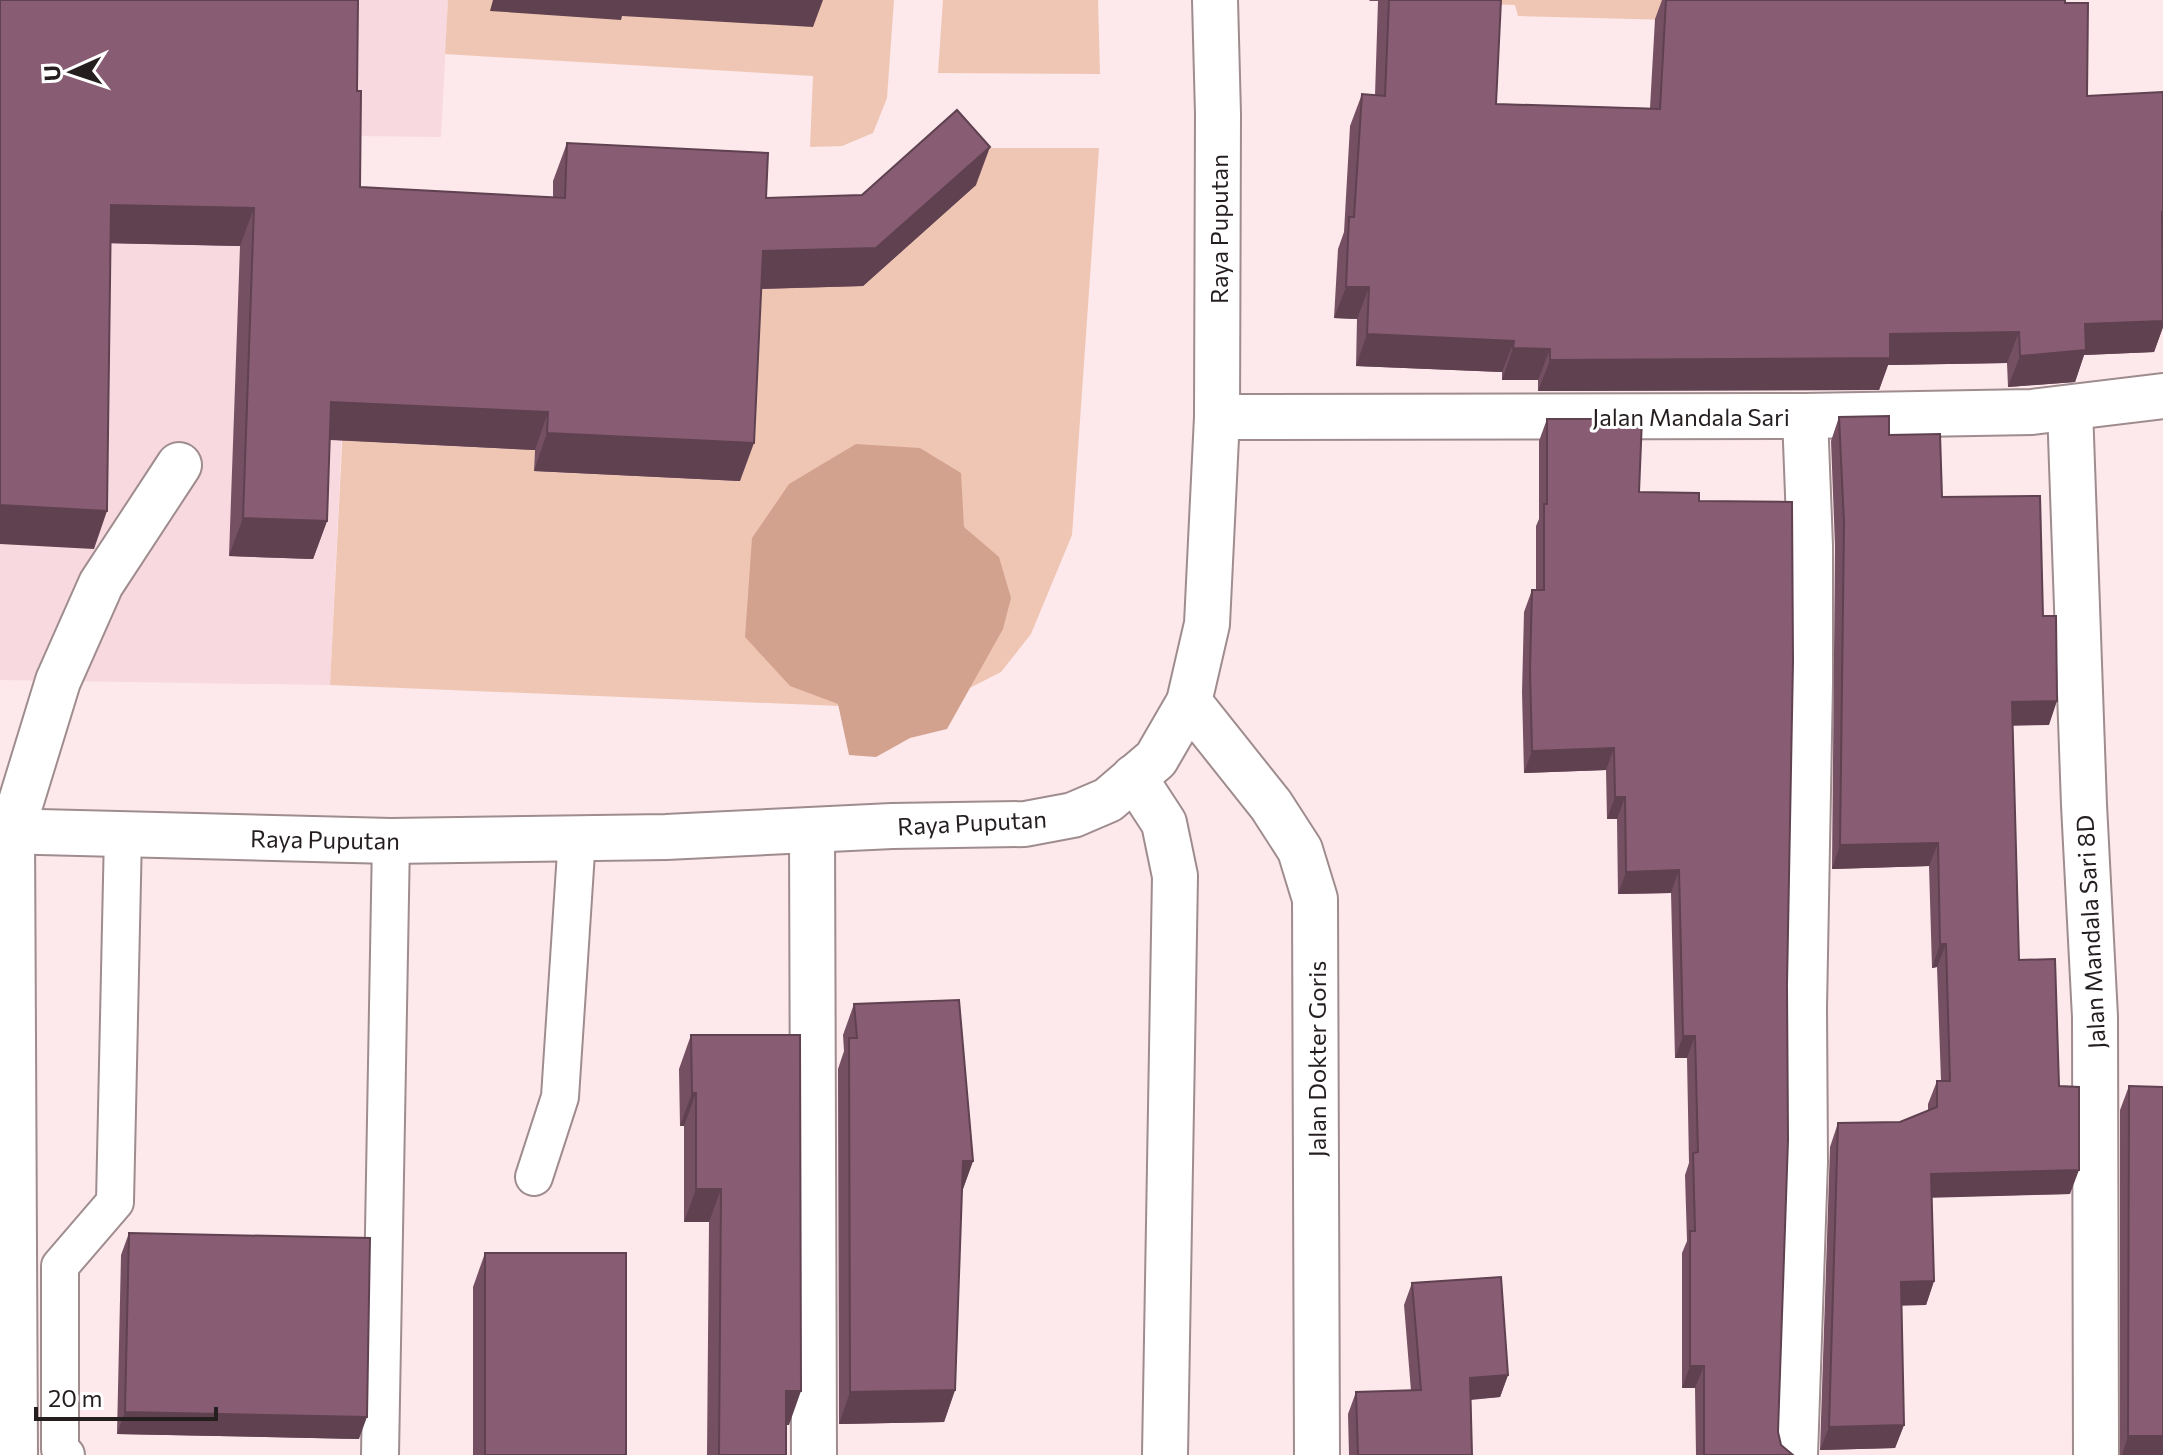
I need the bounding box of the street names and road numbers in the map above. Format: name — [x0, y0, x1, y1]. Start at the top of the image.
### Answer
street label: Raya Puputan — [1204, 154, 1233, 304]
street label: Jalan Mandala Sari — [1592, 402, 1790, 431]
street label: Raya Puputan — [896, 804, 1048, 840]
street label: Jalan Mandala Sari 8D — [2069, 814, 2111, 1050]
street label: Raya Puputan — [250, 823, 400, 855]
street label: Jalan Dokter Goris — [1302, 961, 1331, 1157]

